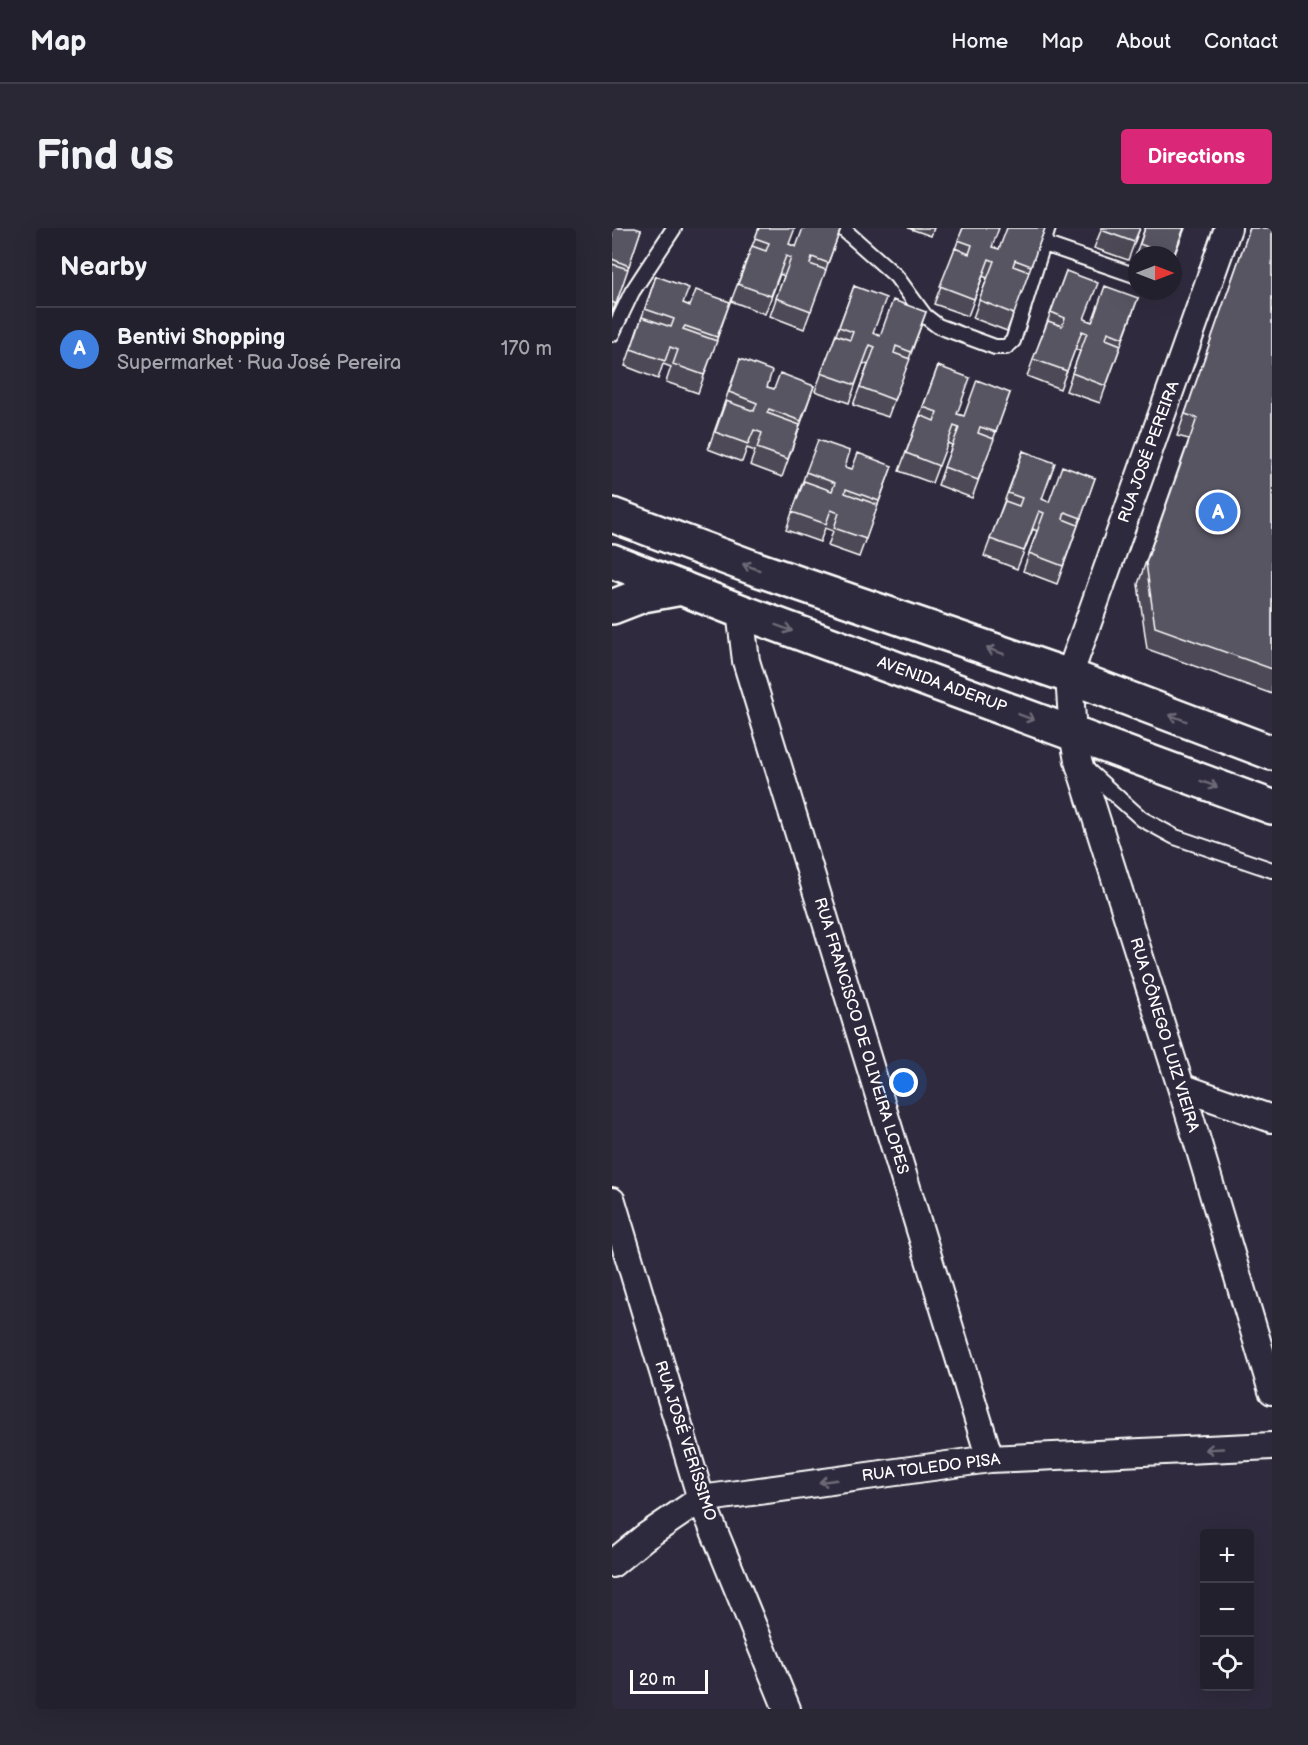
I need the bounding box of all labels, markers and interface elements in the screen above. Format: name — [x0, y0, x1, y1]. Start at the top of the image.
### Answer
text: Map — [30, 25, 86, 58]
text: Home — [951, 29, 1008, 54]
text: Map — [1041, 29, 1083, 54]
text: About — [1116, 29, 1171, 54]
text: Contact — [1204, 29, 1278, 54]
button: Directions — [1121, 129, 1272, 184]
text: Find us — [36, 131, 174, 182]
north arrow — [1128, 246, 1182, 300]
text: Nearby — [60, 252, 147, 283]
text: Bentivi Shopping — [117, 324, 285, 351]
text: A — [73, 337, 86, 361]
text: 170 m — [501, 337, 552, 361]
text: Supermarket · Rua José Pereira — [117, 351, 401, 375]
street label: RUA JOSÉ PEREIRA — [1113, 378, 1184, 525]
pin: A — [1198, 490, 1238, 534]
one-way arrow — [742, 560, 761, 571]
one-way arrow — [774, 623, 793, 634]
one-way arrow — [986, 644, 1005, 655]
street label: AVENIDA ADERUP — [875, 653, 1009, 717]
one-way arrow — [1169, 711, 1188, 722]
one-way arrow — [1016, 712, 1035, 723]
one-way arrow — [1199, 779, 1218, 790]
street label: RUA FRANCISCO DE OLIVEIRA LOPES — [810, 895, 912, 1177]
street label: RUA CÔNEGO LUIZ VIEIRA — [1125, 935, 1205, 1135]
your location — [889, 1068, 918, 1097]
street label: RUA JOSÉ VERÍSSIMO — [650, 1358, 722, 1523]
one-way arrow — [1204, 1443, 1224, 1454]
street label: RUA TOLEDO PISA — [861, 1450, 1002, 1486]
one-way arrow — [819, 1476, 839, 1487]
map controls — [1200, 1529, 1254, 1691]
button: + — [1200, 1529, 1254, 1583]
button: − — [1200, 1583, 1254, 1637]
button: locate — [1200, 1637, 1254, 1691]
scale bar — [630, 1667, 708, 1694]
text: 20 m — [639, 1671, 675, 1690]

